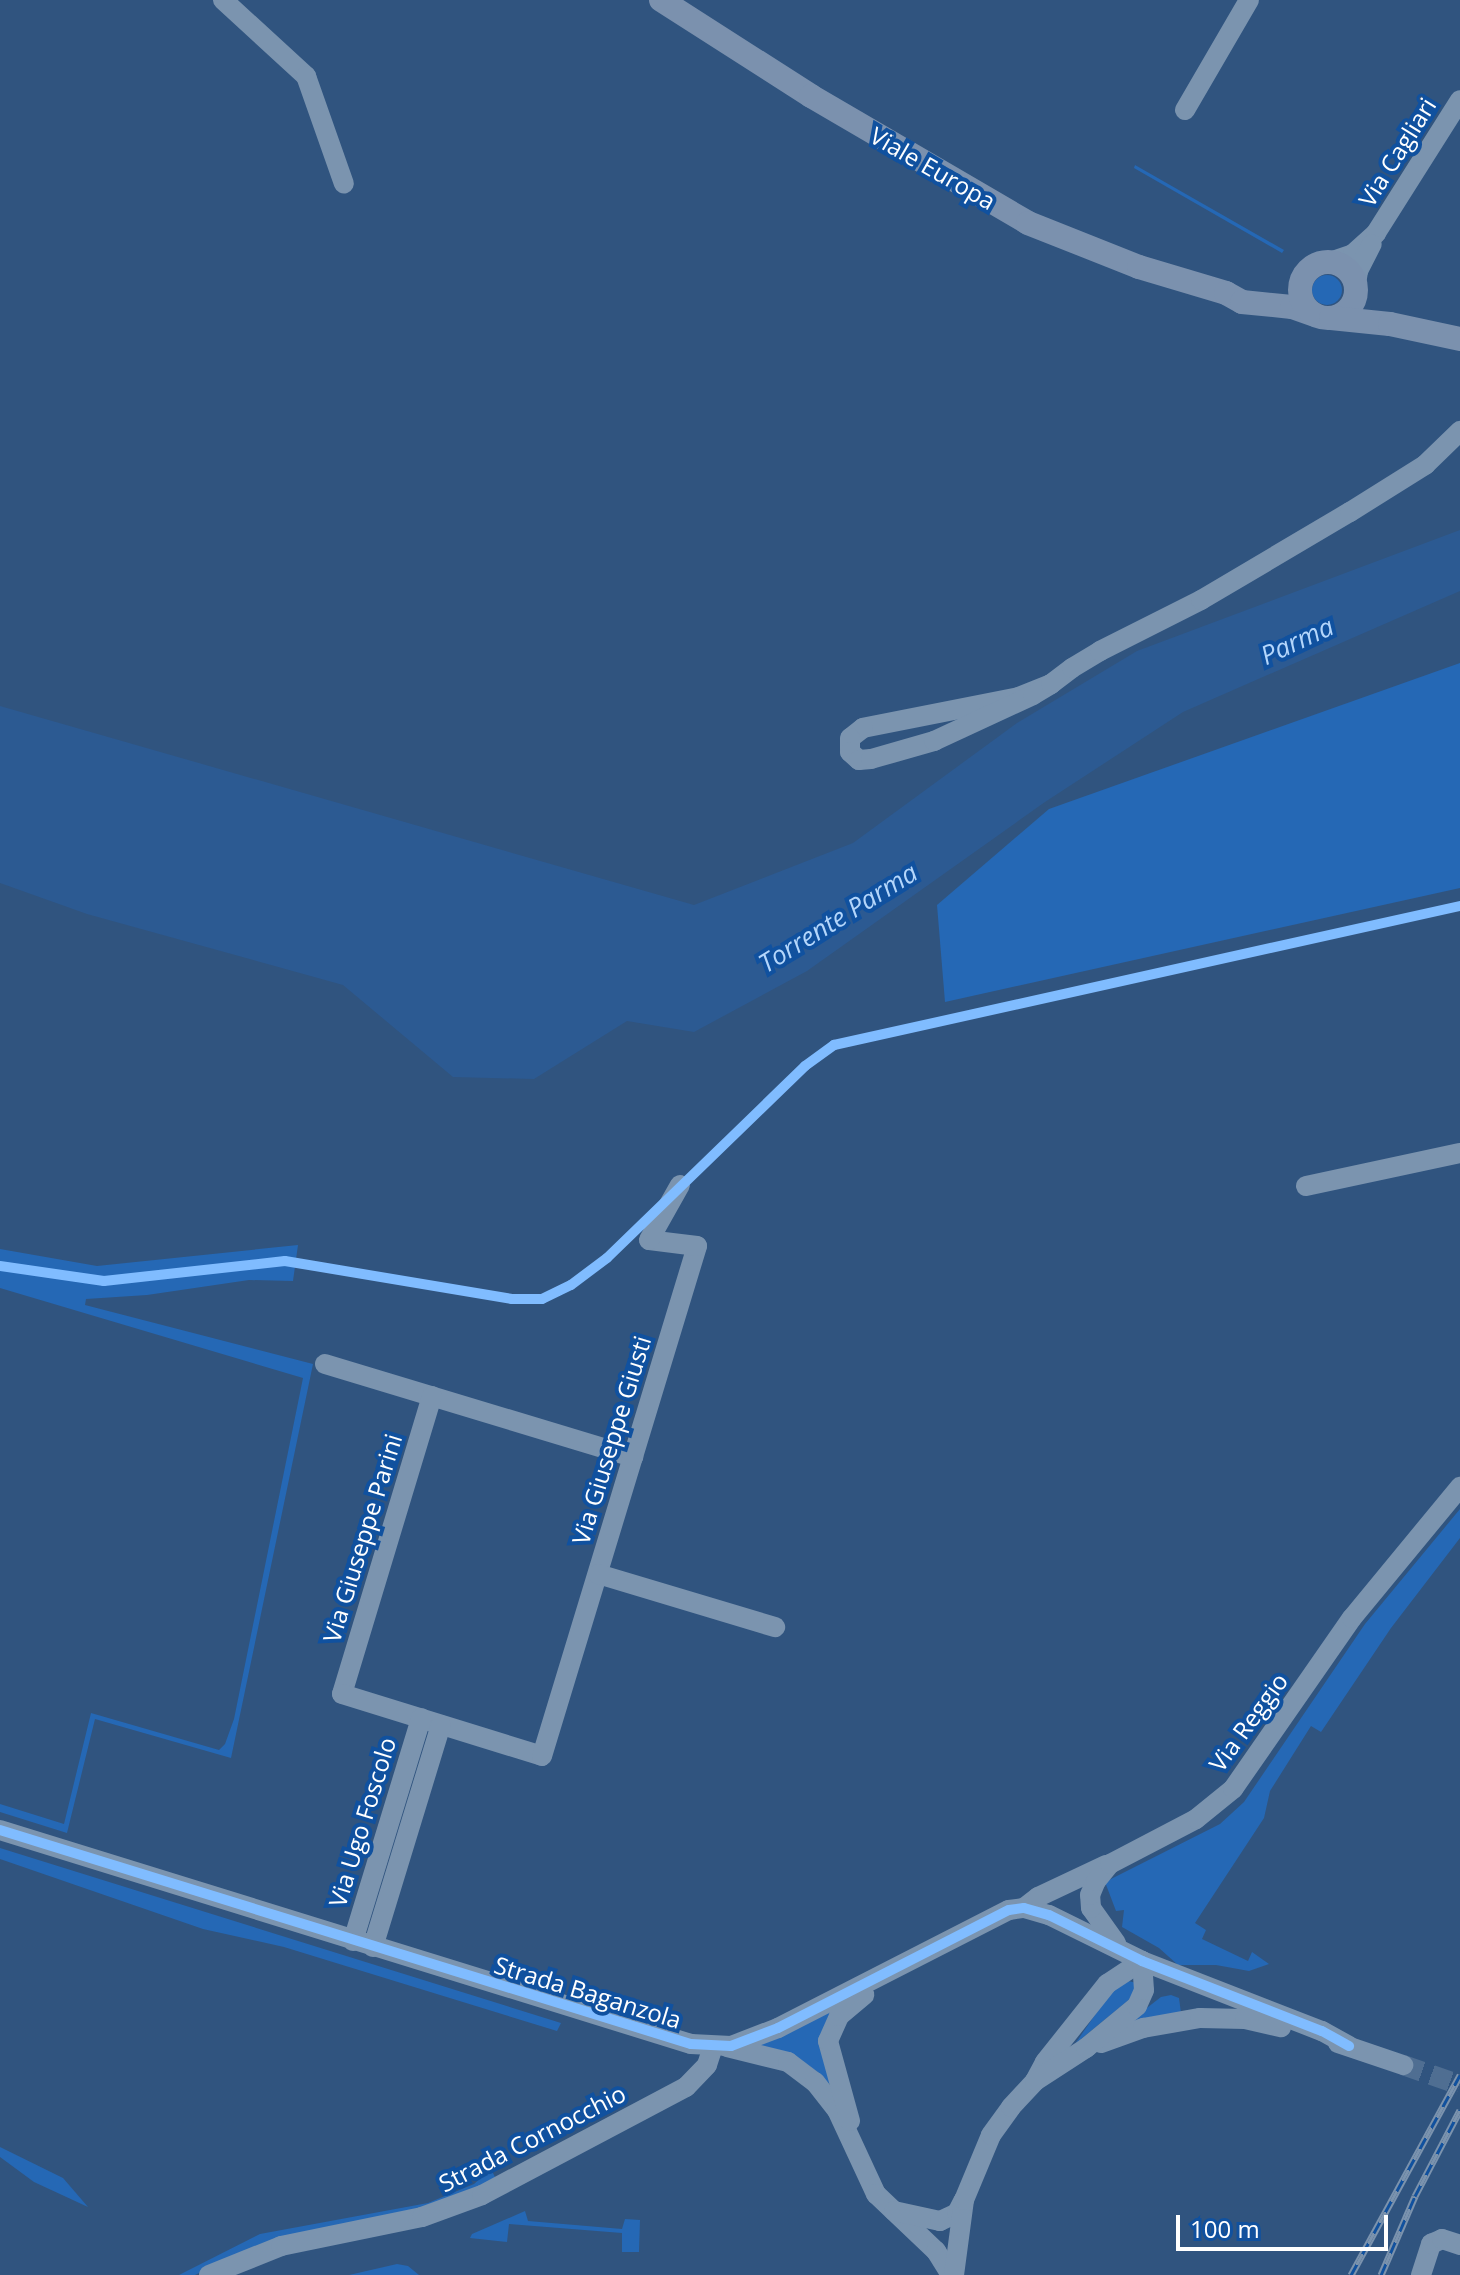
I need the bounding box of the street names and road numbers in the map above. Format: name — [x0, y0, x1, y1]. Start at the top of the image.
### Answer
street label: Via Cagliari — [1352, 92, 1442, 212]
street label: Viale Europa — [865, 121, 1001, 215]
street label: Via Giuseppe Giusti — [566, 1332, 656, 1548]
street label: Via Giuseppe Parini — [317, 1430, 407, 1646]
street label: Via Reggio — [1203, 1667, 1293, 1777]
street label: Via Ugo Foscolo — [323, 1734, 401, 1910]
street label: Strada Baganzola — [491, 1950, 685, 2034]
street label: Strada Cornocchio — [434, 2078, 630, 2198]

